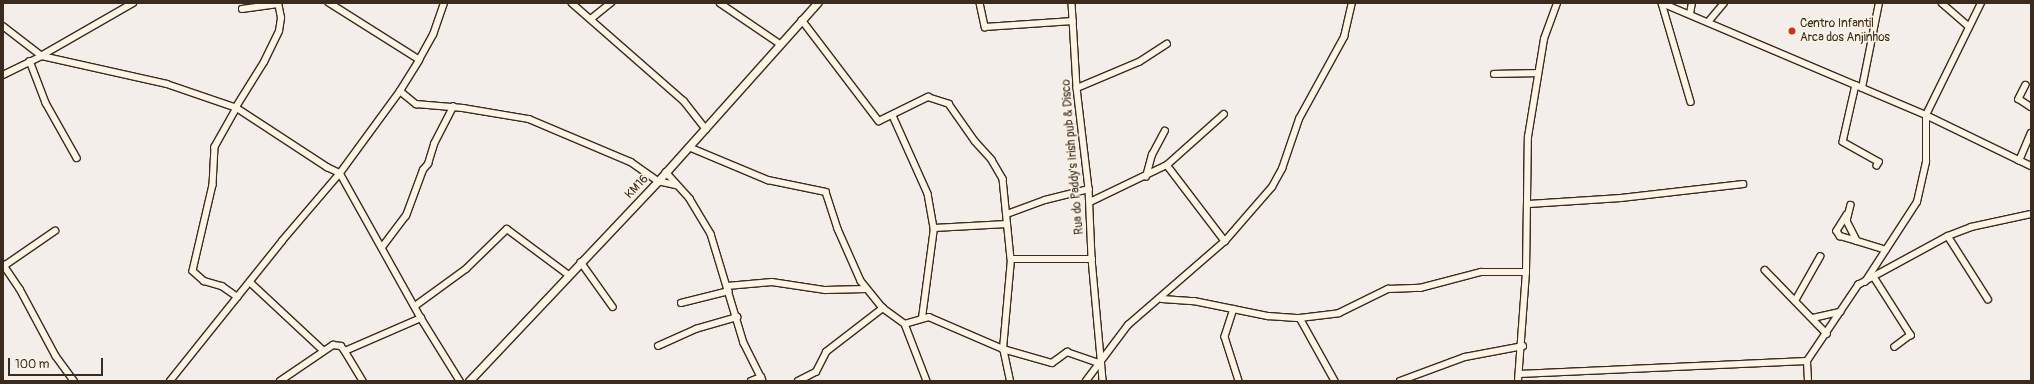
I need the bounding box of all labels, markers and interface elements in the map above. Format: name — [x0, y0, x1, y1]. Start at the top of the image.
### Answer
place label: Centro Infantil Arca dos Anjinhos — [1800, 17, 1890, 45]
marker: Centro Infantil Arca dos Anjinhos — [1787, 26, 1797, 36]
street label: Rua do Paddy's Irish pub & Disco — [1059, 79, 1087, 235]
street label: KM16 — [622, 172, 652, 202]
scale bar — [10, 350, 105, 376]
text: 100 m — [15, 357, 49, 372]

